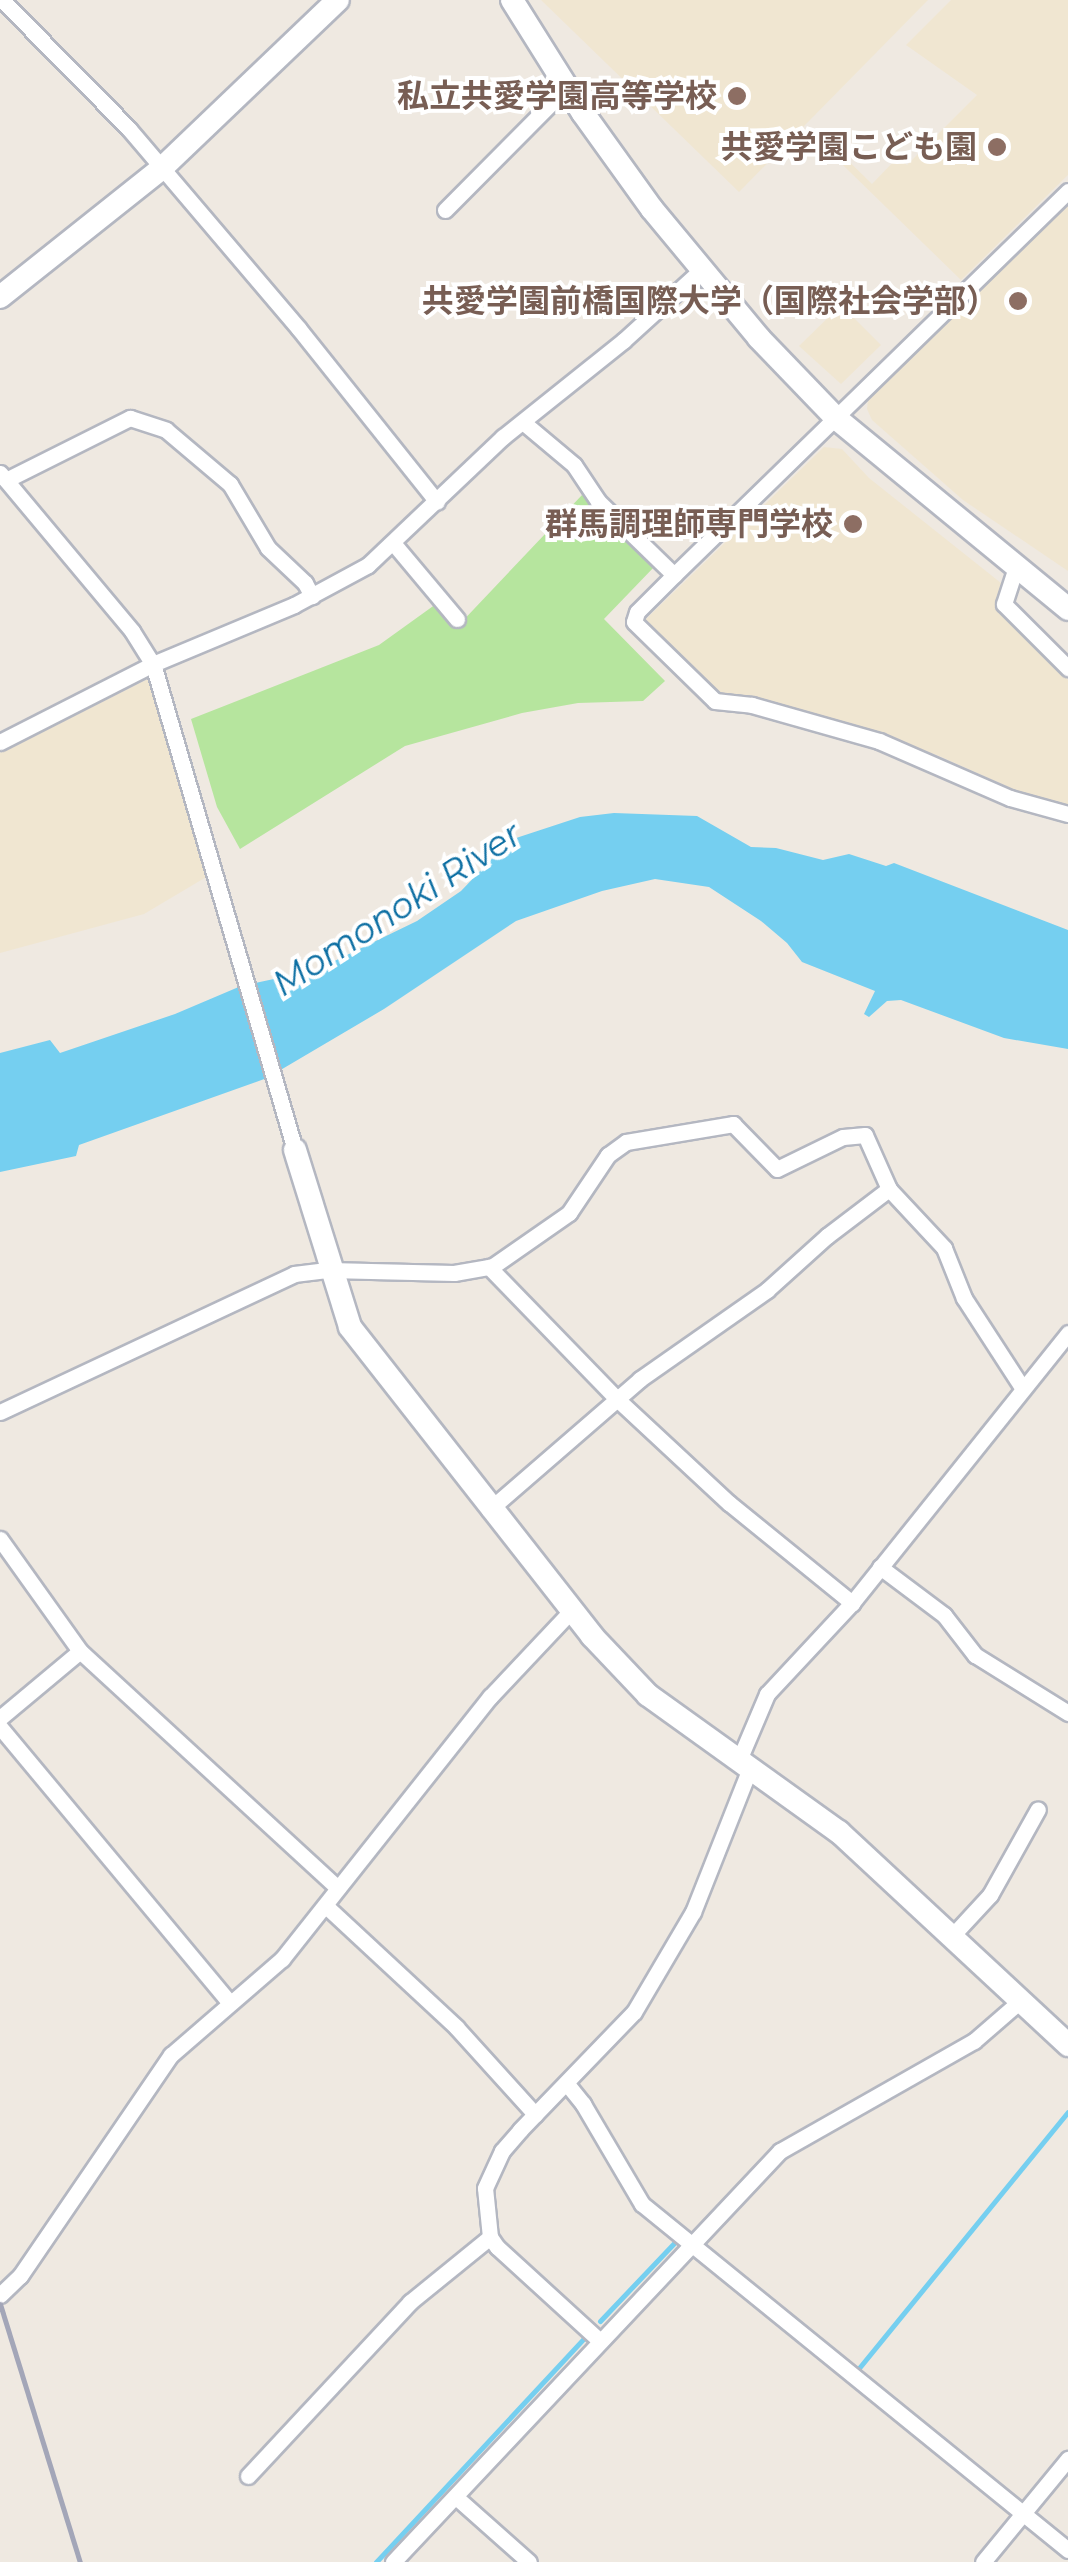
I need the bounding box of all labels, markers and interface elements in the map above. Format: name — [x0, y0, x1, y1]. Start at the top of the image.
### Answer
place label: 私立共愛学園高等学校 — [397, 77, 717, 115]
marker: 私立共愛学園高等学校 — [726, 85, 748, 107]
place label: 共愛学園こども園 — [721, 128, 977, 166]
marker: 共愛学園こども園 — [986, 136, 1008, 158]
place label: 共愛学園前橋国際大学（国際社会学部） — [422, 282, 998, 320]
marker: 共愛学園前橋国際大学（国際社会学部） — [1007, 290, 1029, 312]
place label: 群馬調理師専門学校 — [545, 505, 833, 543]
marker: 群馬調理師専門学校 — [842, 513, 864, 535]
water label: Momonoki River — [265, 813, 529, 1005]

